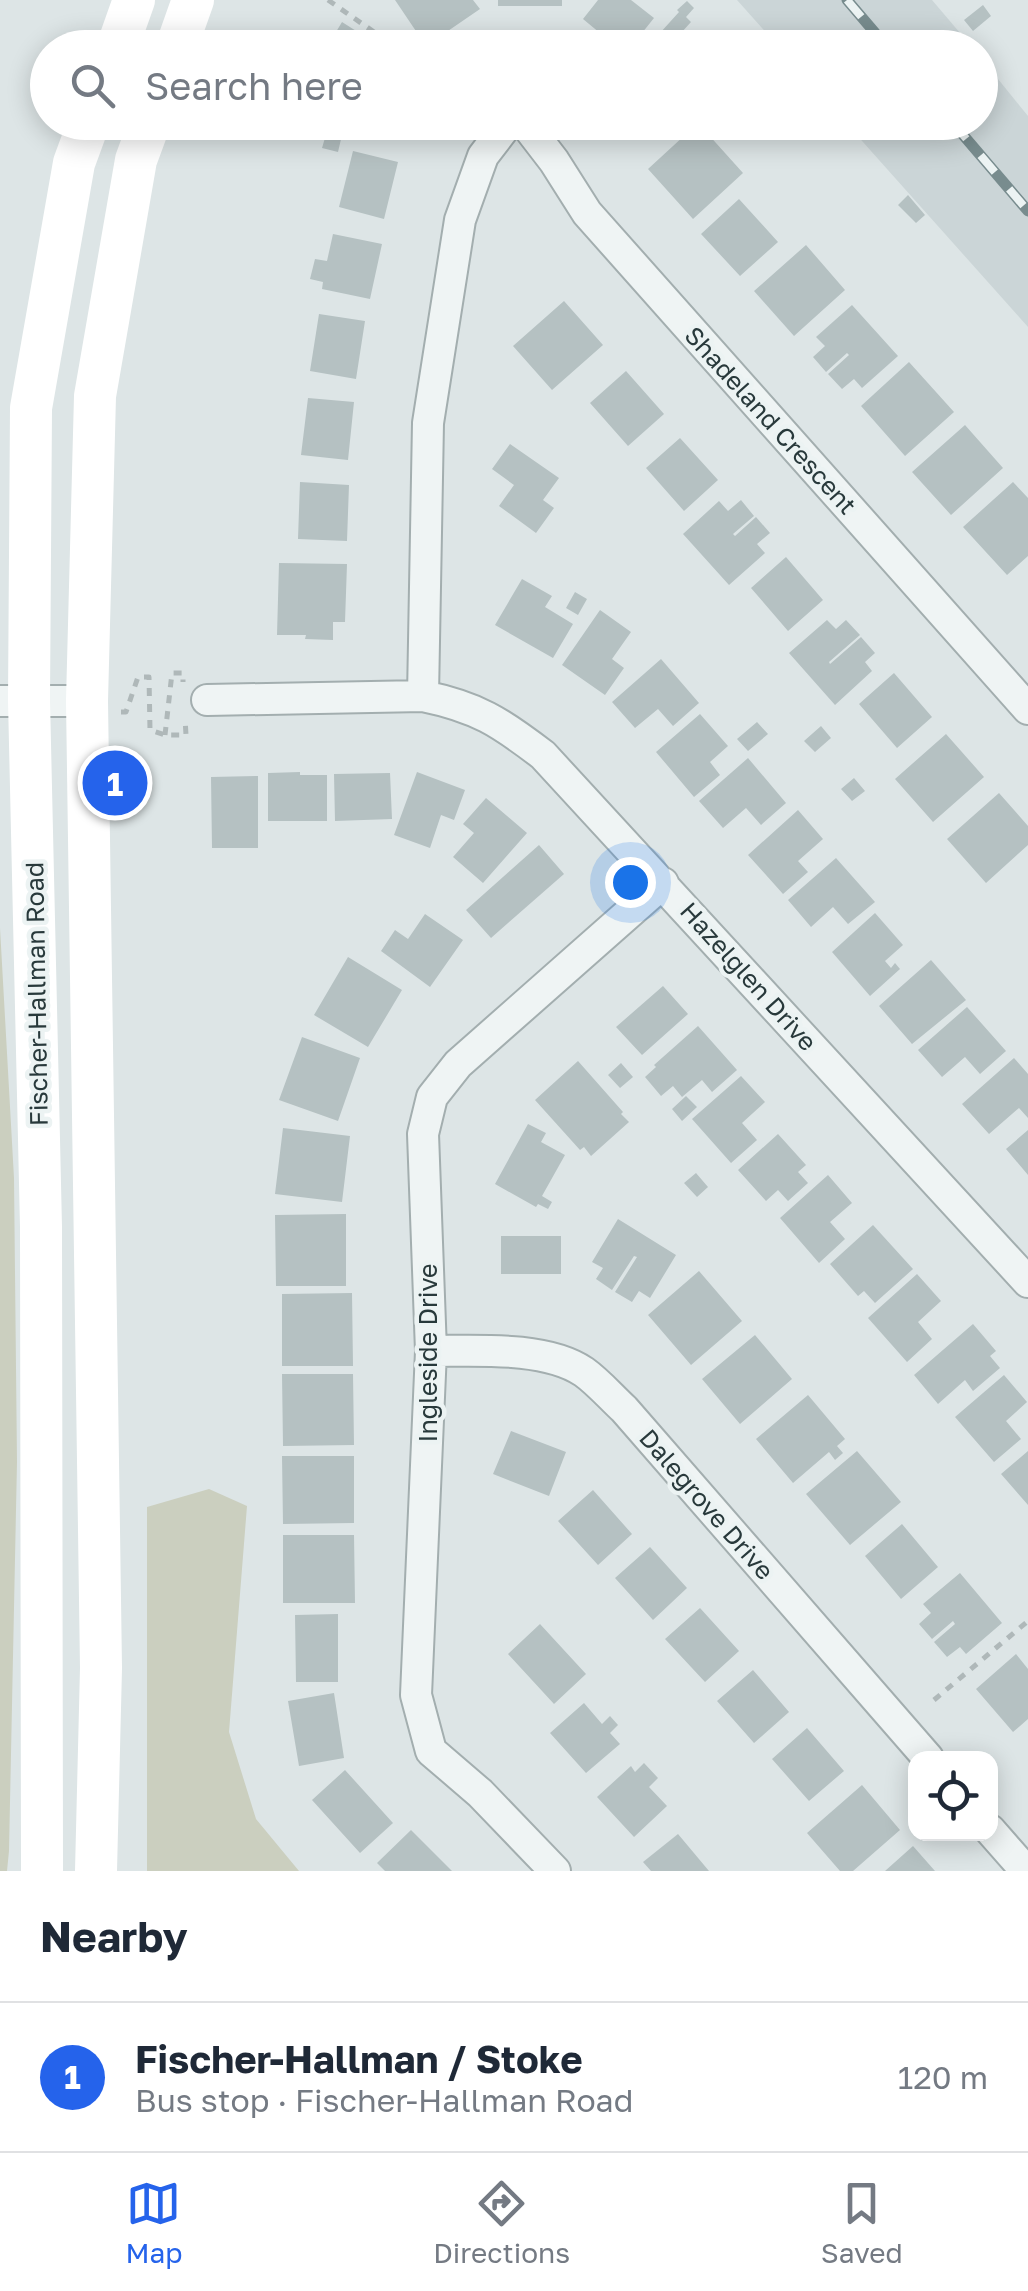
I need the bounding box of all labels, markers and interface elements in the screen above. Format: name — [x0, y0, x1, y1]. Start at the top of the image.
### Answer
search box — [30, 30, 998, 140]
icon: search — [65, 58, 120, 113]
text: Search here — [145, 63, 363, 108]
street label: Shadeland Crescent — [679, 320, 863, 520]
pin: 1 — [82, 746, 148, 820]
your location — [605, 857, 656, 908]
street label: Fischer-Hallman Road — [18, 862, 54, 1126]
street label: Hazelglen Drive — [674, 895, 824, 1057]
street label: Ingleside Drive — [412, 1264, 443, 1442]
street label: Dalegrove Drive — [633, 1422, 781, 1586]
map controls — [908, 1751, 998, 1841]
button: locate — [908, 1751, 998, 1841]
text: Nearby — [40, 1911, 188, 1961]
text: Fischer-Hallman / Stoke — [135, 2036, 583, 2081]
text: 1 — [64, 2058, 81, 2096]
text: 120 m — [898, 2058, 988, 2096]
text: Bus stop · Fischer-Hallman Road — [135, 2081, 633, 2119]
tab: Map — [125, 2176, 183, 2269]
tab: Directions — [433, 2176, 570, 2269]
tab: Saved — [821, 2176, 903, 2269]

